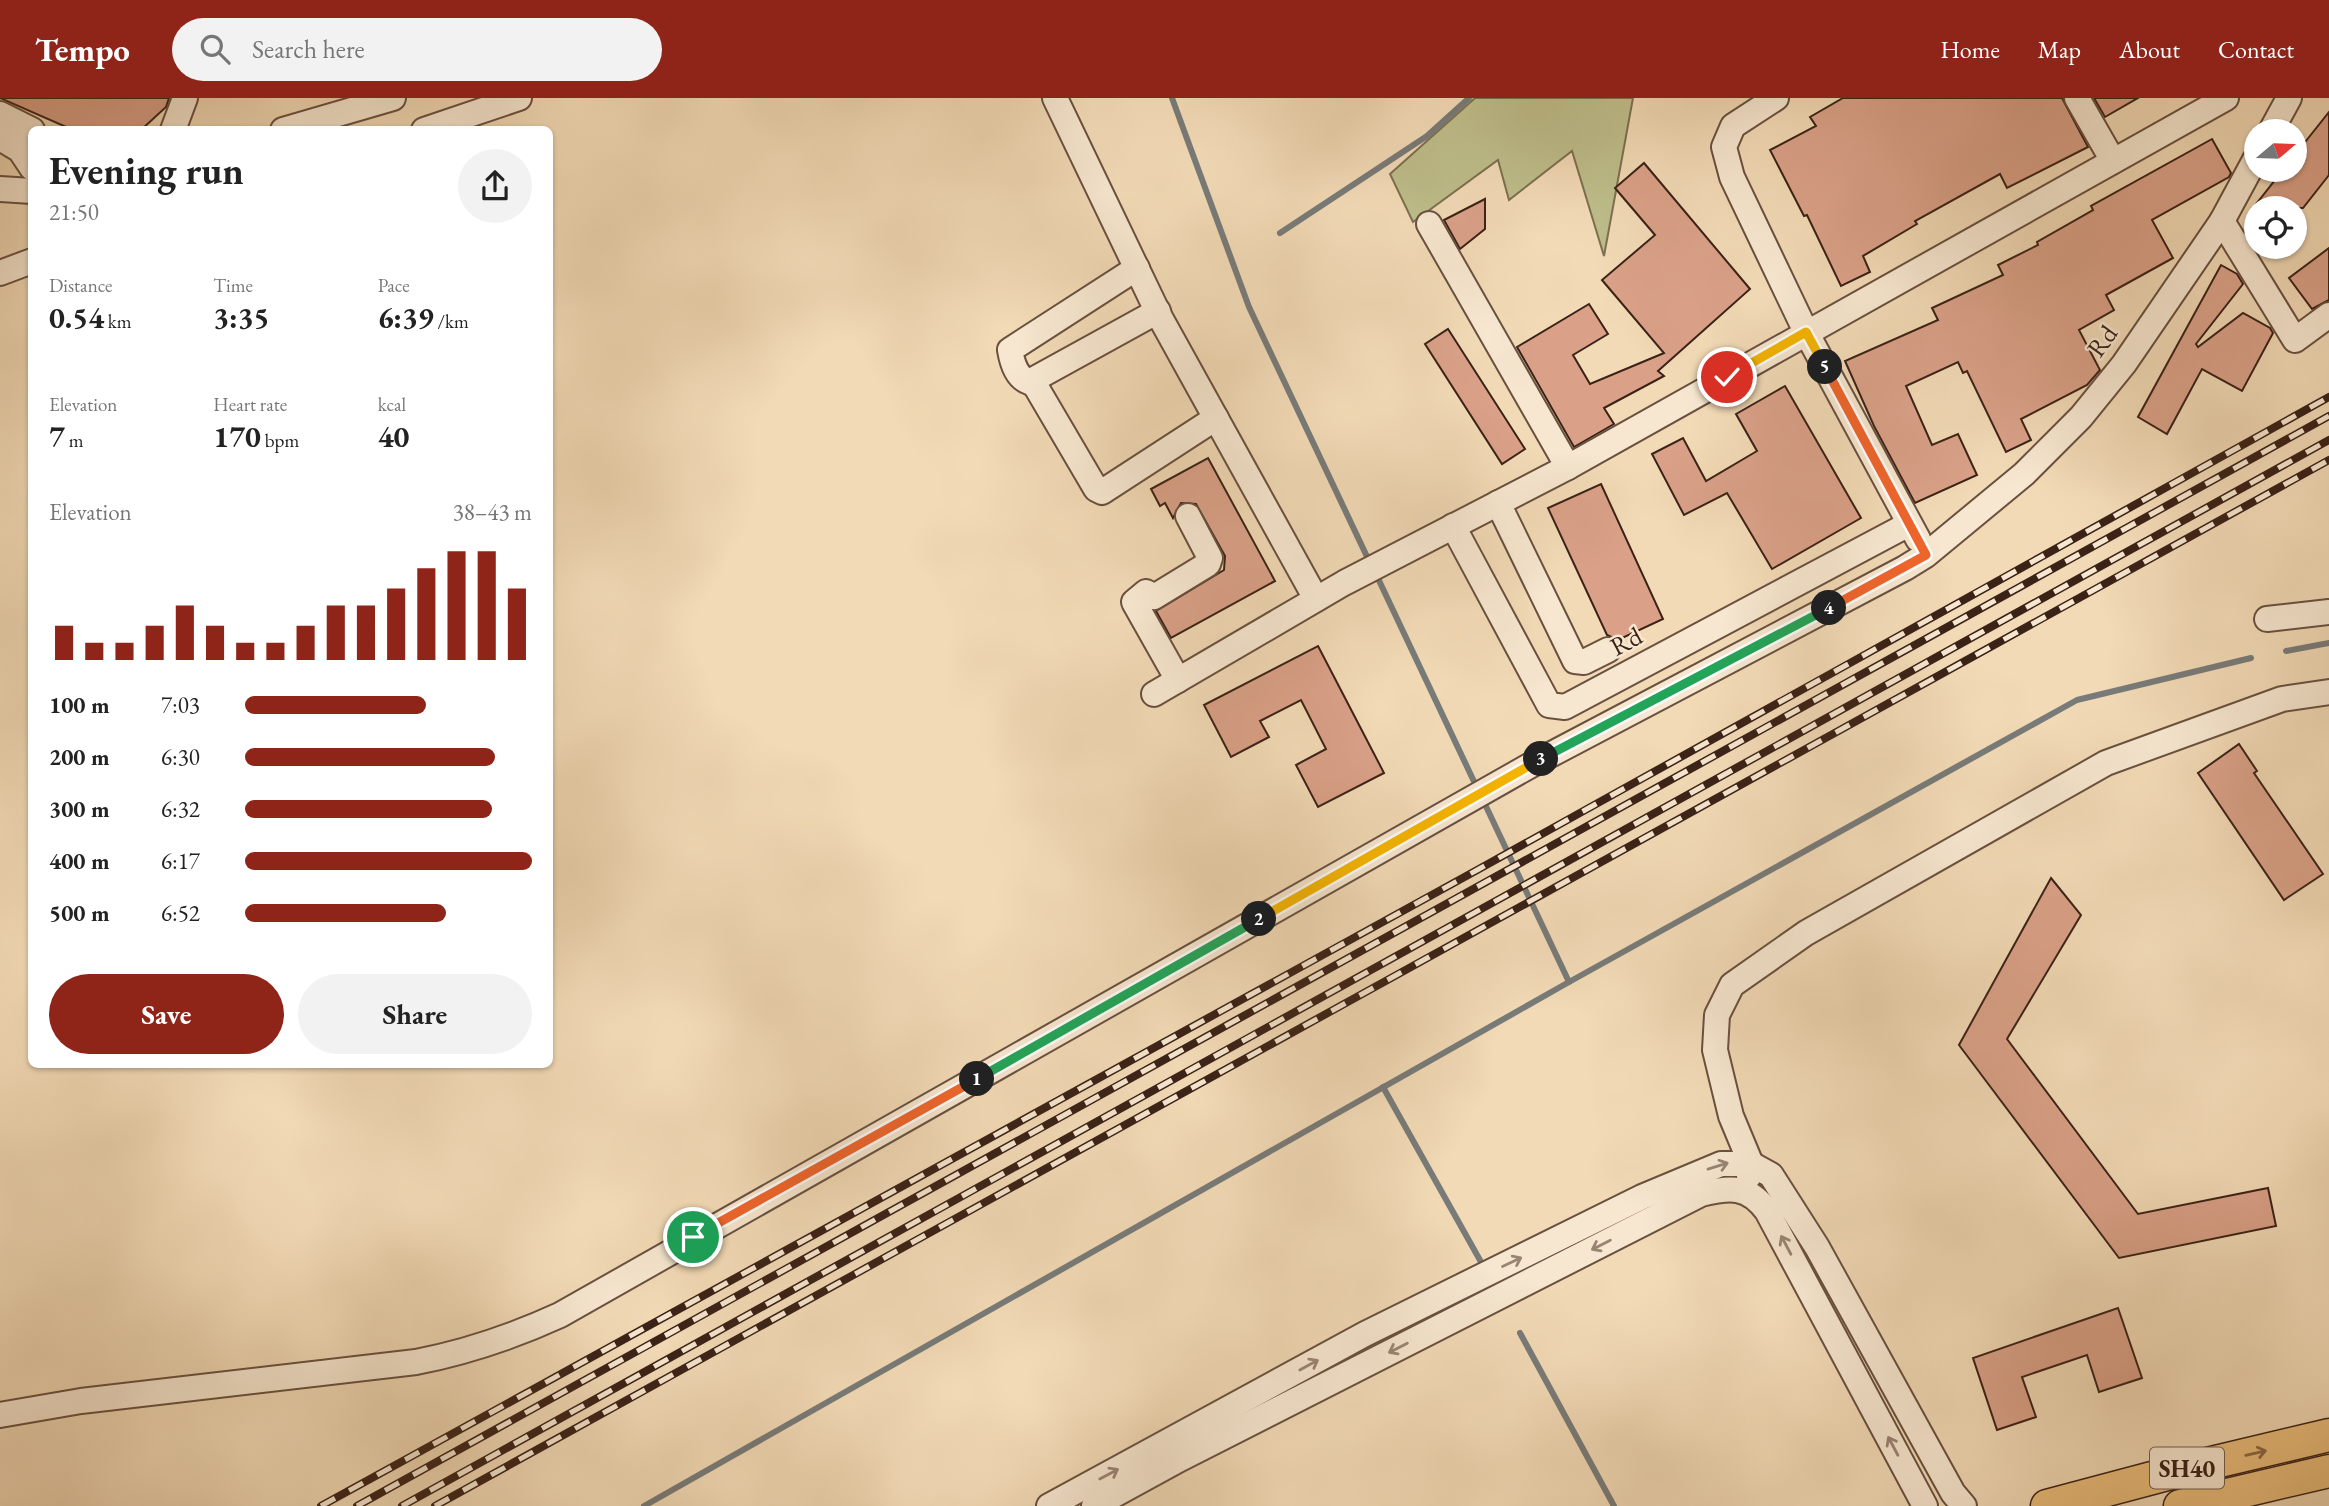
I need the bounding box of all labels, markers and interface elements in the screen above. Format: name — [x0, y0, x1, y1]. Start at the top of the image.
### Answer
search box — [172, 18, 662, 81]
text: Tempo — [35, 28, 130, 71]
icon: search — [196, 30, 234, 68]
text: Search here — [252, 32, 365, 66]
text: Home — [1940, 34, 2000, 65]
text: Map — [2038, 34, 2081, 65]
text: About — [2119, 34, 2180, 65]
text: Contact — [2218, 34, 2294, 65]
north arrow — [2244, 119, 2306, 182]
map controls — [2244, 119, 2307, 259]
text: Evening run — [49, 146, 244, 195]
button: share — [458, 149, 532, 223]
button: locate — [2244, 196, 2307, 259]
text: 21:50 — [49, 197, 99, 227]
text: Distance — [49, 273, 112, 298]
text: Time — [213, 273, 253, 298]
text: Pace — [378, 273, 410, 298]
text: 0.54 — [49, 298, 104, 337]
text: 3:35 — [213, 298, 269, 337]
text: 6:39 — [378, 298, 434, 337]
text: km — [104, 309, 132, 334]
text: /km — [434, 309, 469, 334]
street label: Rd — [2079, 318, 2126, 364]
pin — [1697, 347, 1757, 407]
pin: 5 — [1808, 350, 1842, 384]
text: 5 — [1819, 354, 1830, 379]
icon: check — [1708, 358, 1746, 396]
text: Elevation — [49, 392, 117, 417]
text: Heart rate — [213, 392, 287, 417]
text: kcal — [378, 392, 406, 417]
text: 7 — [49, 417, 65, 456]
text: 170 — [213, 417, 261, 456]
text: 40 — [378, 417, 409, 456]
text: m — [65, 428, 83, 453]
text: bpm — [261, 428, 299, 453]
text: Elevation — [49, 497, 132, 527]
text: 38–43 m — [453, 497, 532, 527]
pin: 4 — [1812, 590, 1846, 626]
text: 4 — [1823, 595, 1834, 620]
street label: Rd — [1604, 618, 1649, 663]
text: 100 m — [49, 690, 110, 720]
text: 7:03 — [161, 690, 200, 720]
text: 200 m — [49, 742, 110, 772]
text: 6:30 — [161, 742, 200, 772]
pin: 3 — [1524, 742, 1558, 776]
text: 3 — [1535, 746, 1546, 771]
text: 300 m — [49, 794, 110, 824]
text: 6:32 — [161, 794, 200, 824]
text: 400 m — [49, 846, 110, 876]
text: 6:17 — [161, 846, 200, 876]
text: 500 m — [49, 898, 110, 928]
text: 6:52 — [161, 898, 200, 928]
pin: 2 — [1242, 902, 1276, 936]
text: 2 — [1253, 906, 1264, 931]
button: Save — [49, 974, 284, 1054]
button: Share — [298, 974, 532, 1054]
pin: 1 — [960, 1062, 995, 1096]
text: 1 — [971, 1066, 982, 1091]
one-way arrow — [1707, 1159, 1729, 1172]
pin — [663, 1207, 723, 1267]
icon: arrive — [674, 1218, 712, 1256]
one-way arrow — [1779, 1235, 1792, 1256]
one-way arrow — [1591, 1238, 1612, 1252]
one-way arrow — [1501, 1255, 1522, 1268]
one-way arrow — [1388, 1342, 1409, 1356]
one-way arrow — [1299, 1358, 1319, 1372]
one-way arrow — [1886, 1436, 1900, 1457]
one-way arrow — [2244, 1445, 2266, 1458]
road number: SH40 — [2150, 1448, 2224, 1488]
one-way arrow — [1099, 1467, 1119, 1481]

